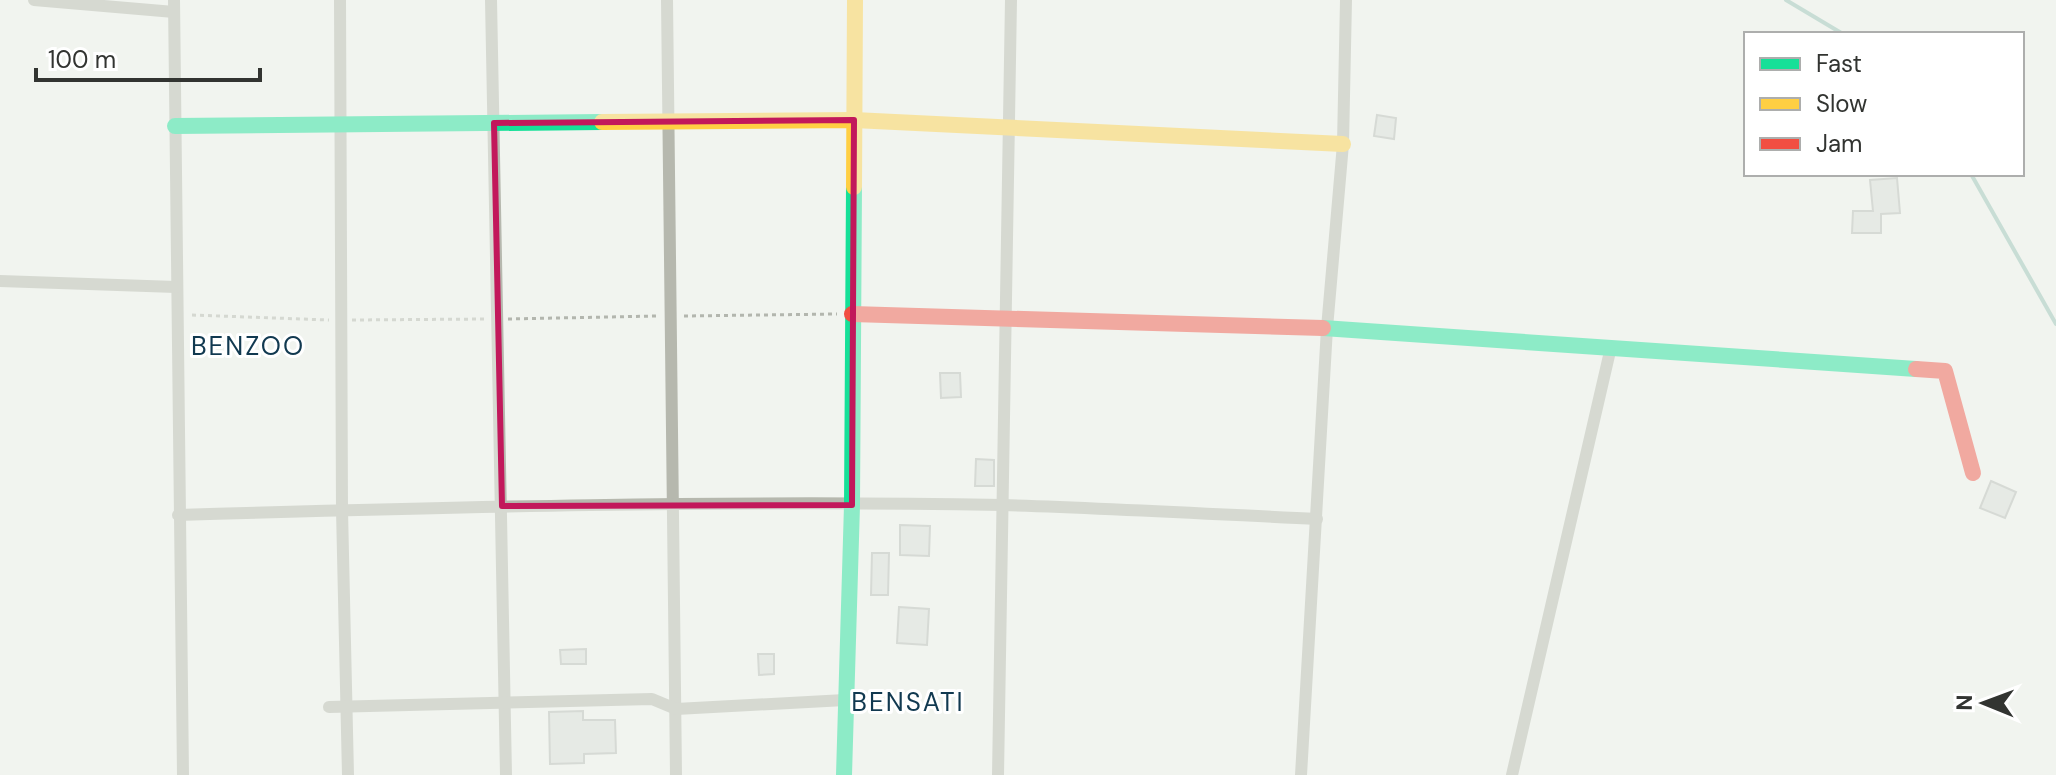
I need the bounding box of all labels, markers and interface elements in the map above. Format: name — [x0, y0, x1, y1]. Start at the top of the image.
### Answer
scale bar — [36, 32, 260, 82]
legend — [1744, 32, 2024, 176]
text: 100 m — [48, 44, 116, 75]
text: Fast — [1816, 48, 1862, 79]
text: Slow — [1816, 88, 1867, 119]
text: Jam — [1816, 128, 1862, 159]
district label: BENZOO — [191, 329, 305, 363]
north arrow — [1944, 663, 2024, 743]
district label: BENSATI — [851, 685, 965, 719]
text: N — [1950, 694, 1979, 711]

